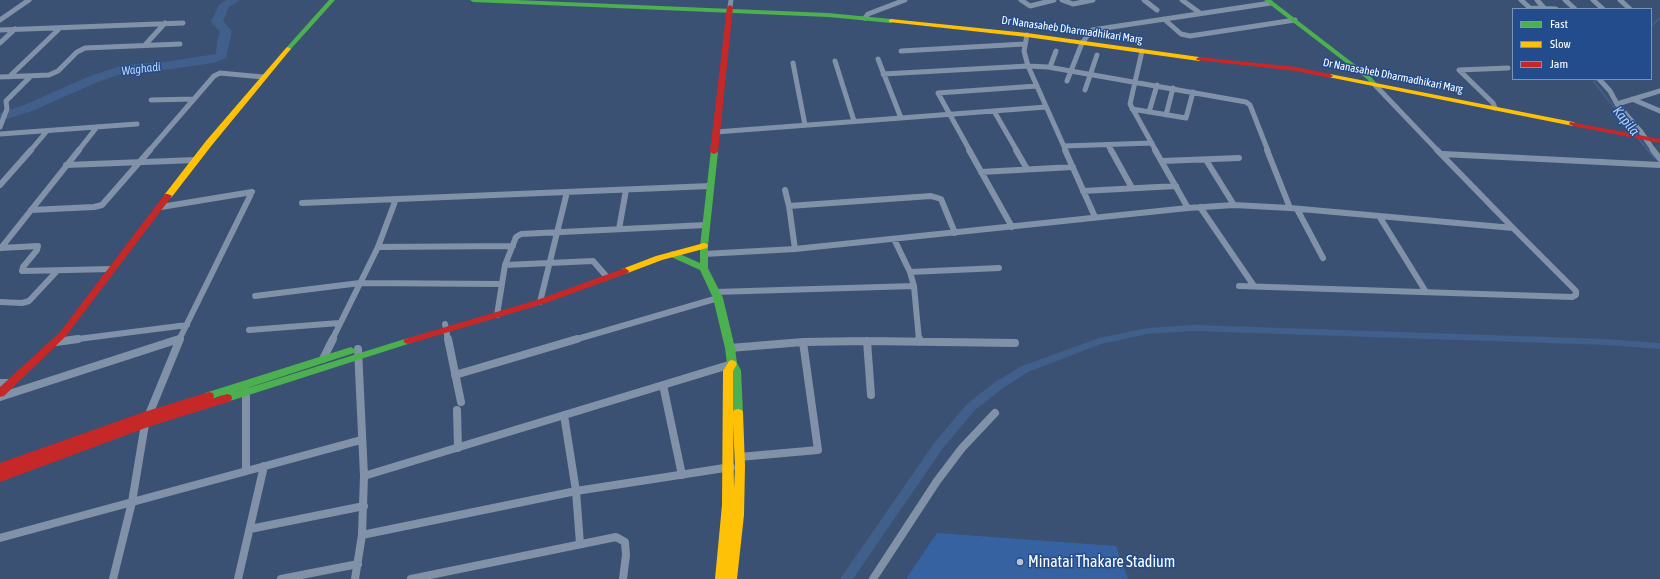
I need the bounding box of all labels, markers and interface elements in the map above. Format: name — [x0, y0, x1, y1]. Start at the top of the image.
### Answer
legend — [1512, 8, 1652, 80]
street label: Dr Nanasaheb Dharmadhikari Marg — [1001, 14, 1143, 46]
text: Fast — [1550, 17, 1568, 31]
text: Slow — [1550, 37, 1571, 51]
street label: Dr Nanasaheb Dharmadhikari Marg — [1322, 56, 1464, 96]
text: Jam — [1550, 57, 1568, 71]
water label: Waghadi — [121, 59, 161, 79]
water label: Kapila — [1609, 103, 1643, 139]
place label: Minatai Thakare Stadium — [1028, 552, 1175, 572]
marker: Minatai Thakare Stadium — [1015, 557, 1025, 567]

